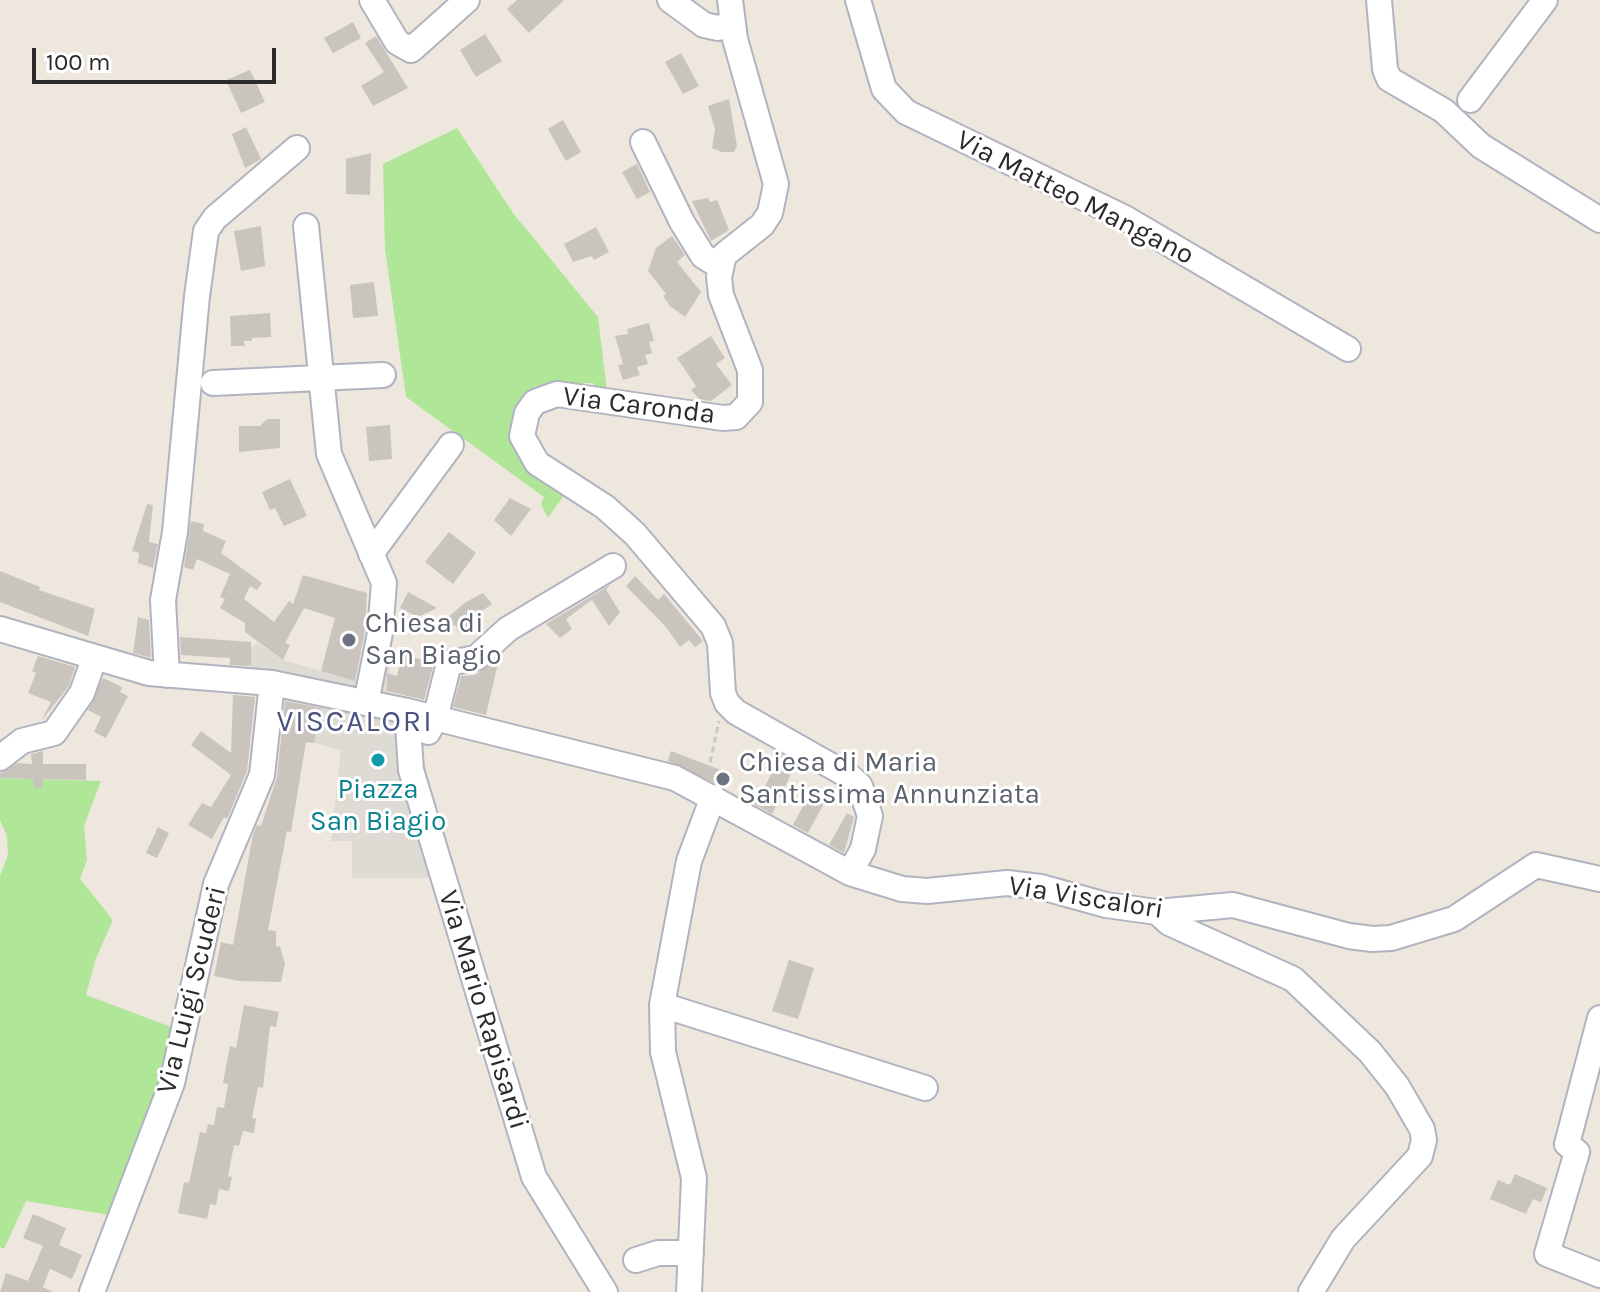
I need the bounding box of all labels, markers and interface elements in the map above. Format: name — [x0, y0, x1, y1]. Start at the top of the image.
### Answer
scale bar — [36, 32, 280, 82]
text: 100 m — [46, 48, 111, 76]
street label: Via Matteo Mangano — [951, 124, 1199, 272]
street label: Via Caronda — [561, 380, 717, 432]
place label: Chiesa di San Biagio — [365, 607, 501, 673]
marker: Chiesa di San Biagio — [340, 631, 358, 649]
district label: VISCALORI — [276, 704, 434, 740]
place label: Chiesa di Maria Santissima Annunziata — [739, 746, 1040, 812]
marker: Piazza San Biagio — [369, 751, 387, 769]
marker: Chiesa di Maria Santissima Annunziata — [714, 770, 732, 788]
place label: Piazza San Biagio — [310, 773, 446, 839]
street label: Via Viscalori — [1006, 869, 1166, 927]
street label: Via Luigi Scuderi — [150, 883, 234, 1097]
street label: Via Mario Rapisardi — [431, 886, 535, 1134]

